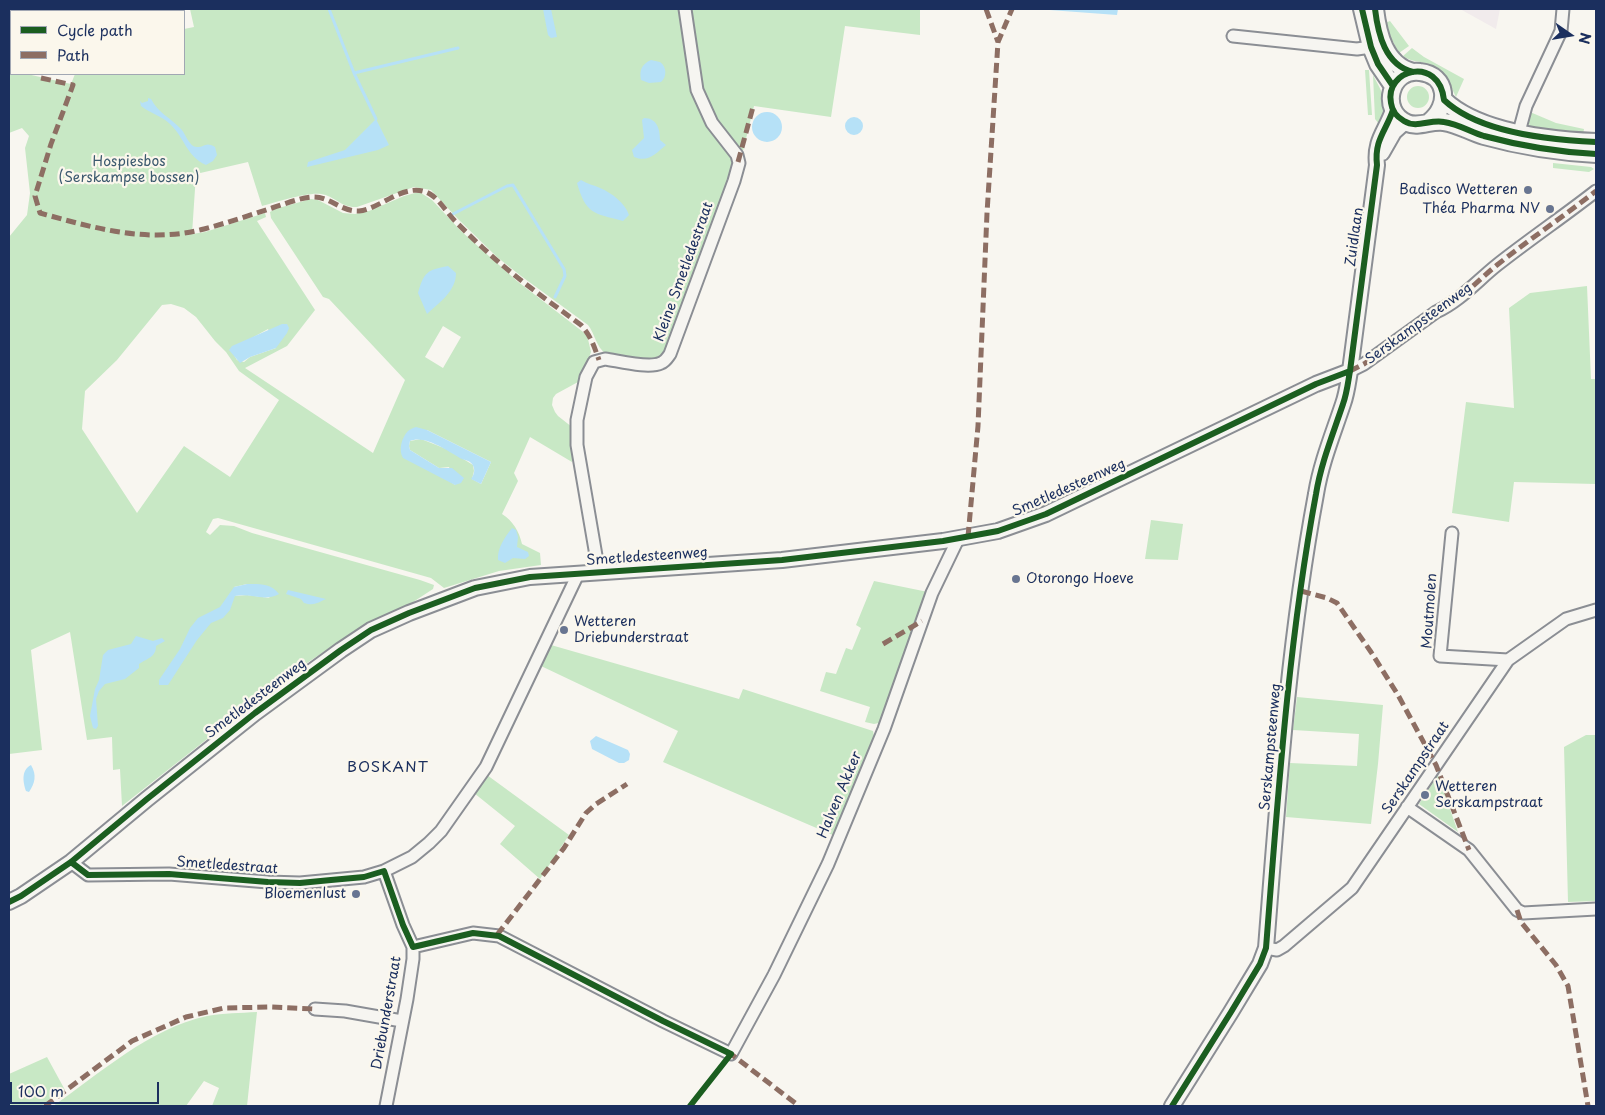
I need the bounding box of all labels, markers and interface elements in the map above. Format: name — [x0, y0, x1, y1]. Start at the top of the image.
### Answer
legend — [10, 10, 185, 75]
north arrow — [1545, 10, 1595, 60]
text: Cycle path — [57, 18, 133, 41]
text: N — [1574, 31, 1597, 46]
text: Path — [57, 43, 89, 66]
park label: Hospiesbos (Serskampse bossen) — [58, 154, 200, 186]
place label: Badisco Wetteren — [1399, 182, 1518, 198]
marker: Badisco Wetteren — [1522, 184, 1534, 196]
street label: Kleine Smetledestraat — [651, 200, 717, 344]
place label: Théa Pharma NV — [1422, 201, 1540, 217]
marker: Théa Pharma NV — [1544, 203, 1556, 215]
street label: Zuidlaan — [1343, 206, 1367, 268]
street label: Serskampsteenweg — [1362, 280, 1476, 368]
street label: Smetledesteenweg — [1010, 455, 1128, 521]
street label: Smetledesteenweg — [586, 544, 708, 570]
place label: Otorongo Hoeve — [1026, 571, 1134, 587]
marker: Otorongo Hoeve — [1010, 573, 1022, 585]
street label: Moutmolen — [1419, 573, 1441, 649]
place label: Wetteren Driebunderstraat — [574, 614, 689, 646]
marker: Wetteren Driebunderstraat — [558, 624, 570, 636]
street label: Smetledesteenweg — [202, 656, 310, 742]
street label: Serskampsteenweg — [1257, 683, 1285, 811]
street label: Serskampstraat — [1379, 719, 1453, 817]
street label: Halven Akker — [814, 749, 866, 841]
district label: BOSKANT — [347, 759, 429, 777]
place label: Wetteren Serskampstraat — [1435, 779, 1543, 812]
marker: Wetteren Serskampstraat — [1419, 789, 1431, 801]
street label: Smetledestraat — [176, 854, 278, 878]
place label: Bloemenlust — [264, 886, 346, 902]
marker: Bloemenlust — [350, 888, 362, 900]
street label: Driebunderstraat — [369, 955, 405, 1071]
scale bar — [12, 1072, 161, 1104]
text: 100 m — [18, 1079, 64, 1102]

